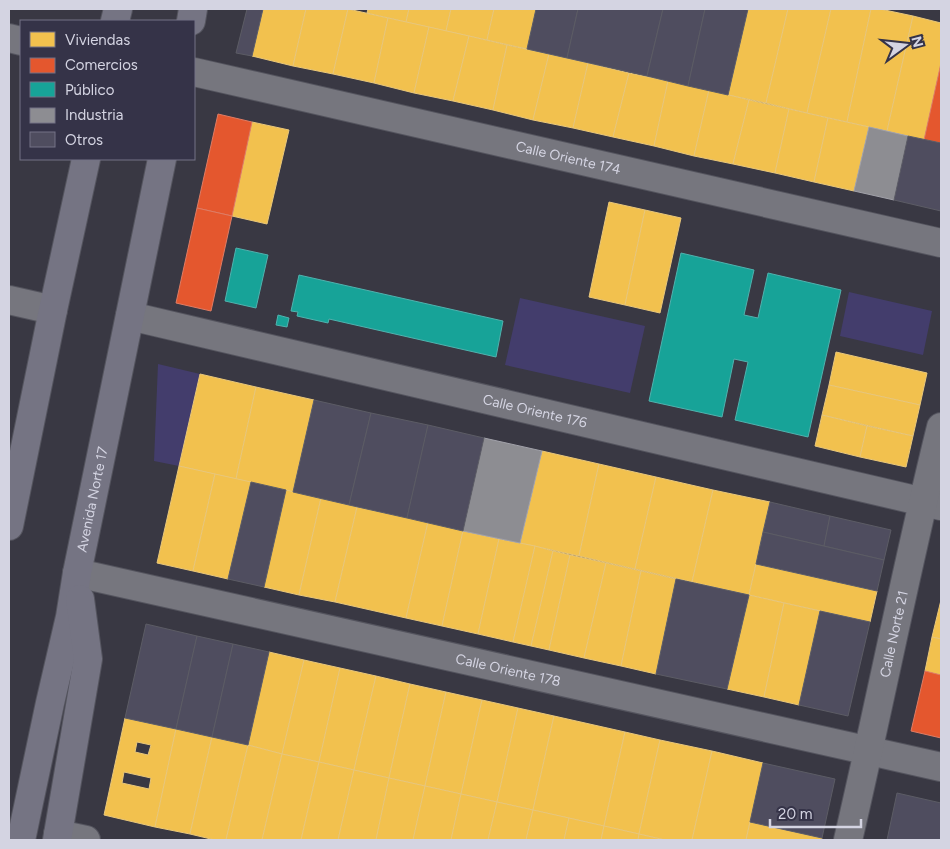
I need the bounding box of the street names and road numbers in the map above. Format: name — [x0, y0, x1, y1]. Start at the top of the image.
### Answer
street label: Calle Oriente 174 — [514, 138, 623, 178]
street label: Calle Oriente 176 — [481, 391, 589, 432]
street label: Avenida Norte 17 — [73, 445, 112, 554]
street label: Calle Norte 21 — [876, 589, 912, 679]
street label: Calle Oriente 178 — [454, 650, 562, 690]

